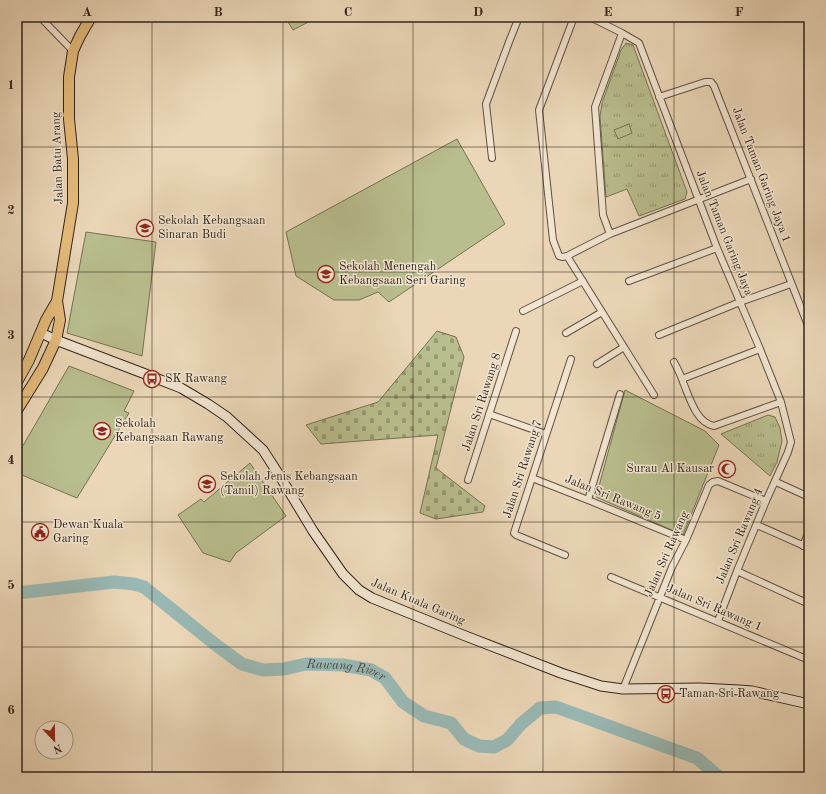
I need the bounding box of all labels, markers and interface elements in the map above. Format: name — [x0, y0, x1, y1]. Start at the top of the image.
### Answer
text: A — [82, 6, 92, 19]
text: B — [213, 6, 223, 19]
text: C — [344, 6, 352, 19]
text: D — [473, 6, 483, 19]
text: E — [604, 6, 613, 19]
text: F — [735, 6, 744, 19]
text: 1 — [7, 79, 15, 92]
street label: Jalan Taman Garing Jaya 1 — [730, 106, 792, 244]
street label: Jalan Batu Arang — [50, 111, 66, 204]
street label: Jalan Taman Garing Jaya — [693, 169, 755, 297]
text: 2 — [7, 204, 15, 217]
place label: Sekolah Kebangsaan Sinaran Budi — [158, 215, 266, 241]
school or university icon: Sekolah Kebangsaan Sinaran Budi — [135, 218, 155, 238]
place label: Sekolah Menengah Kebangsaan Seri Garing — [339, 261, 466, 287]
school or university icon: Sekolah Menengah Kebangsaan Seri Garing — [316, 264, 336, 284]
text: 3 — [7, 329, 15, 342]
street label: Jalan Sri Rawang 8 — [460, 351, 504, 453]
bus stop icon: SK Rawang — [142, 369, 162, 389]
place label: SK Rawang — [165, 373, 227, 385]
place label: Sekolah Kebangsaan Rawang — [115, 418, 224, 444]
street label: Jalan Sri Rawang 7 — [501, 418, 545, 520]
school or university icon: Sekolah Kebangsaan Rawang — [92, 421, 112, 441]
text: 4 — [7, 454, 15, 467]
mosque icon: Surau Al Kausar — [717, 459, 737, 479]
place label: Surau Al Kausar — [626, 463, 714, 475]
place label: Sekolah Jenis Kebangsaan (Tamil) Rawang — [220, 471, 358, 497]
street label: Jalan Sri Rawang 5 — [563, 472, 663, 523]
school or university icon: Sekolah Jenis Kebangsaan (Tamil) Rawang — [197, 474, 217, 494]
street label: Jalan Sri Rawang 4 — [714, 486, 766, 586]
street label: Jalan Sri Rawang — [643, 509, 691, 599]
place label: Dewan Kuala Garing — [53, 519, 123, 545]
public building icon: Dewan Kuala Garing — [30, 522, 50, 542]
street label: Jalan Kuala Garing — [369, 577, 467, 627]
text: 5 — [7, 579, 15, 592]
street label: Jalan Sri Rawang 1 — [664, 582, 764, 634]
water label: Rawang River — [305, 657, 388, 684]
bus stop icon: Taman Sri Rawang — [656, 684, 676, 704]
place label: Taman Sri Rawang — [679, 688, 780, 700]
text: 6 — [7, 704, 15, 717]
north arrow — [34, 720, 74, 760]
text: N — [51, 741, 63, 755]

